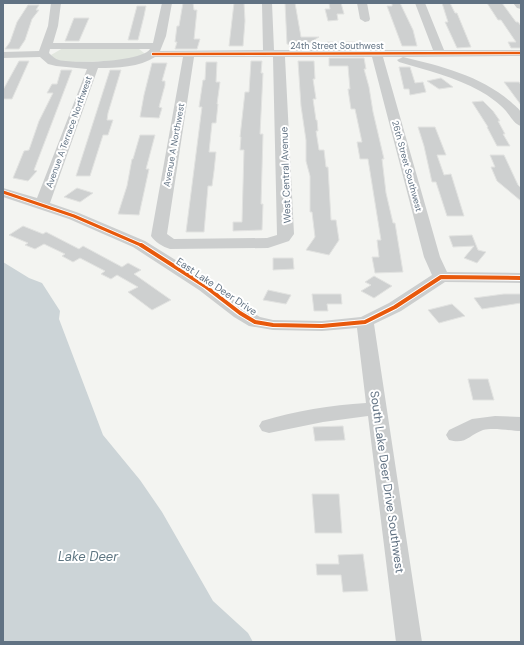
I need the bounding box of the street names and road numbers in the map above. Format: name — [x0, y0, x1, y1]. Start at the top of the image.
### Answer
street label: 24th Street Southwest — [290, 40, 384, 52]
street label: Avenue A Terrace Northwest — [43, 74, 95, 190]
street label: Avenue A Northwest — [161, 102, 187, 188]
street label: 26th Street Southwest — [389, 119, 425, 213]
street label: West Central Avenue — [277, 126, 294, 224]
street label: East Lake Deer Drive — [174, 255, 260, 318]
street label: South Lake Deer Drive Southwest — [366, 390, 408, 575]

